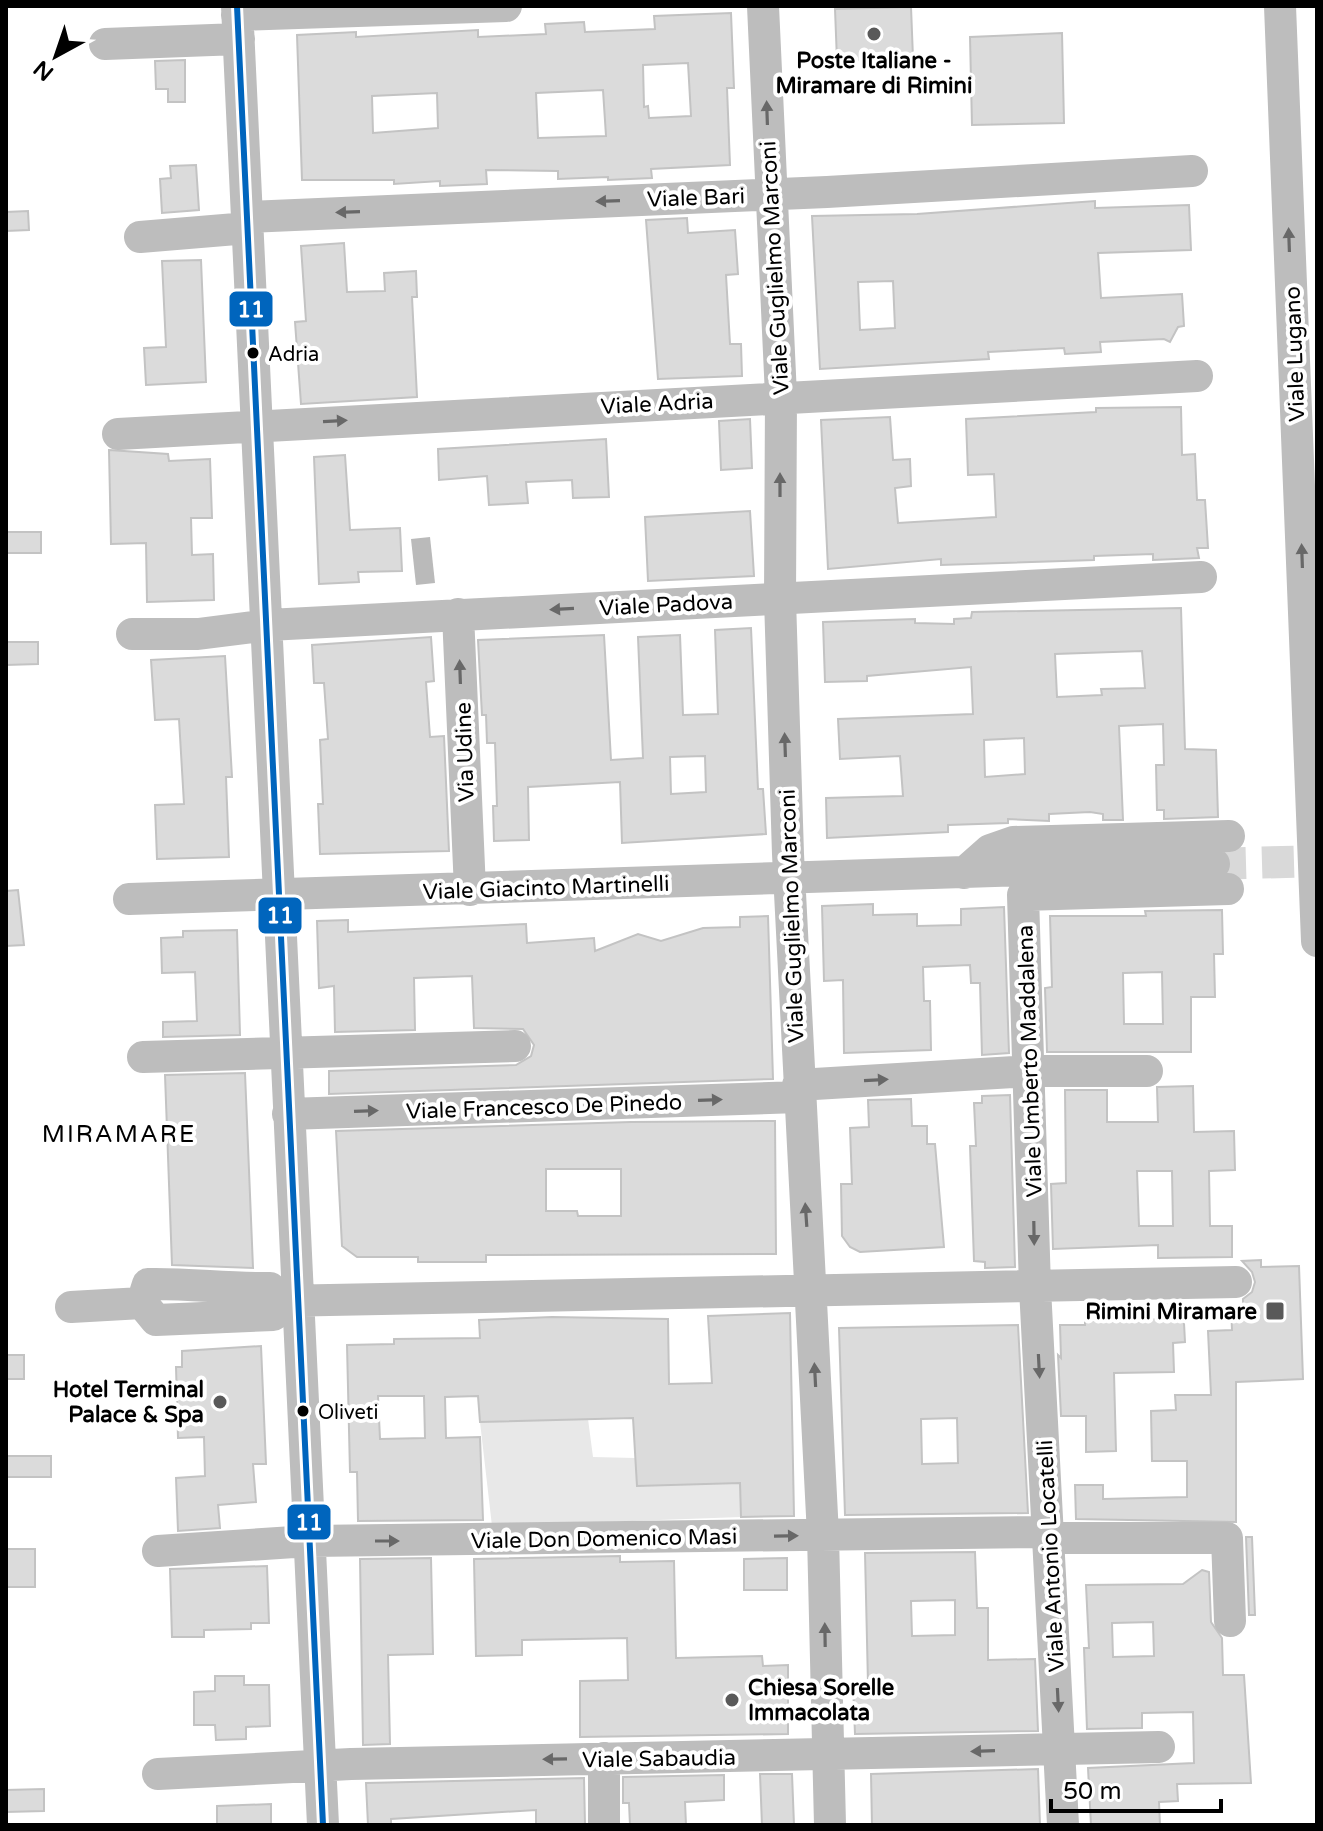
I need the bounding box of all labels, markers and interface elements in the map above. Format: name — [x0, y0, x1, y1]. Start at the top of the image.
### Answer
north arrow — [16, 16, 96, 96]
marker: Poste Italiane - Miramare di Rimini — [865, 25, 883, 43]
place label: Poste Italiane - Miramare di Rimini — [776, 48, 972, 99]
text: N — [29, 55, 59, 86]
one-way arrow — [760, 100, 773, 125]
street label: Viale Guglielmo Marconi — [755, 140, 795, 396]
street label: Viale Bari — [647, 183, 745, 213]
one-way arrow — [595, 195, 620, 208]
one-way arrow — [335, 206, 360, 219]
one-way arrow — [1283, 227, 1296, 252]
street label: Viale Lugano — [1280, 286, 1310, 422]
line badge: 11 — [228, 290, 274, 328]
text: 11 — [237, 297, 265, 323]
place label: Adria — [268, 343, 319, 367]
marker: Adria — [245, 345, 261, 361]
street label: Viale Adria — [600, 388, 714, 420]
one-way arrow — [323, 414, 348, 427]
one-way arrow — [774, 472, 786, 497]
one-way arrow — [1295, 543, 1308, 568]
street label: Viale Padova — [598, 589, 734, 621]
one-way arrow — [549, 603, 574, 616]
one-way arrow — [454, 659, 467, 684]
street label: Via Udine — [450, 701, 480, 802]
one-way arrow — [778, 732, 791, 757]
street label: Viale Guglielmo Marconi — [775, 788, 809, 1043]
street label: Viale Giacinto Martinelli — [422, 871, 670, 905]
line badge: 11 — [257, 896, 303, 935]
text: 11 — [266, 903, 294, 929]
street label: Viale Umberto Maddalena — [1012, 924, 1048, 1198]
one-way arrow — [864, 1073, 889, 1086]
street label: Viale Francesco De Pinedo — [405, 1089, 683, 1125]
one-way arrow — [698, 1094, 723, 1107]
one-way arrow — [354, 1105, 379, 1118]
district label: MIRAMARE — [42, 1120, 196, 1149]
one-way arrow — [800, 1202, 813, 1227]
one-way arrow — [1027, 1221, 1040, 1246]
place label: Rimini Miramare — [1085, 1299, 1257, 1325]
marker: Rimini Miramare — [1264, 1300, 1286, 1322]
one-way arrow — [1033, 1354, 1046, 1379]
one-way arrow — [808, 1362, 821, 1387]
place label: Hotel Terminal Palace & Spa — [53, 1377, 204, 1428]
marker: Hotel Terminal Palace & Spa — [211, 1393, 229, 1411]
place label: Oliveti — [318, 1401, 378, 1425]
marker: Oliveti — [295, 1403, 311, 1419]
street label: Viale Antonio Locatelli — [1032, 1439, 1070, 1673]
line badge: 11 — [286, 1503, 332, 1541]
text: 11 — [295, 1510, 323, 1536]
street label: Viale Don Domenico Masi — [471, 1524, 737, 1554]
one-way arrow — [774, 1529, 799, 1542]
one-way arrow — [375, 1535, 400, 1547]
one-way arrow — [819, 1622, 831, 1647]
place label: Chiesa Sorelle Immacolata — [748, 1675, 894, 1726]
one-way arrow — [1051, 1688, 1064, 1713]
marker: Chiesa Sorelle Immacolata — [723, 1691, 741, 1709]
one-way arrow — [970, 1744, 995, 1757]
street label: Viale Sabaudia — [582, 1745, 736, 1773]
one-way arrow — [542, 1753, 567, 1766]
scale bar — [1051, 1763, 1221, 1813]
text: 50 m — [1063, 1777, 1121, 1806]

